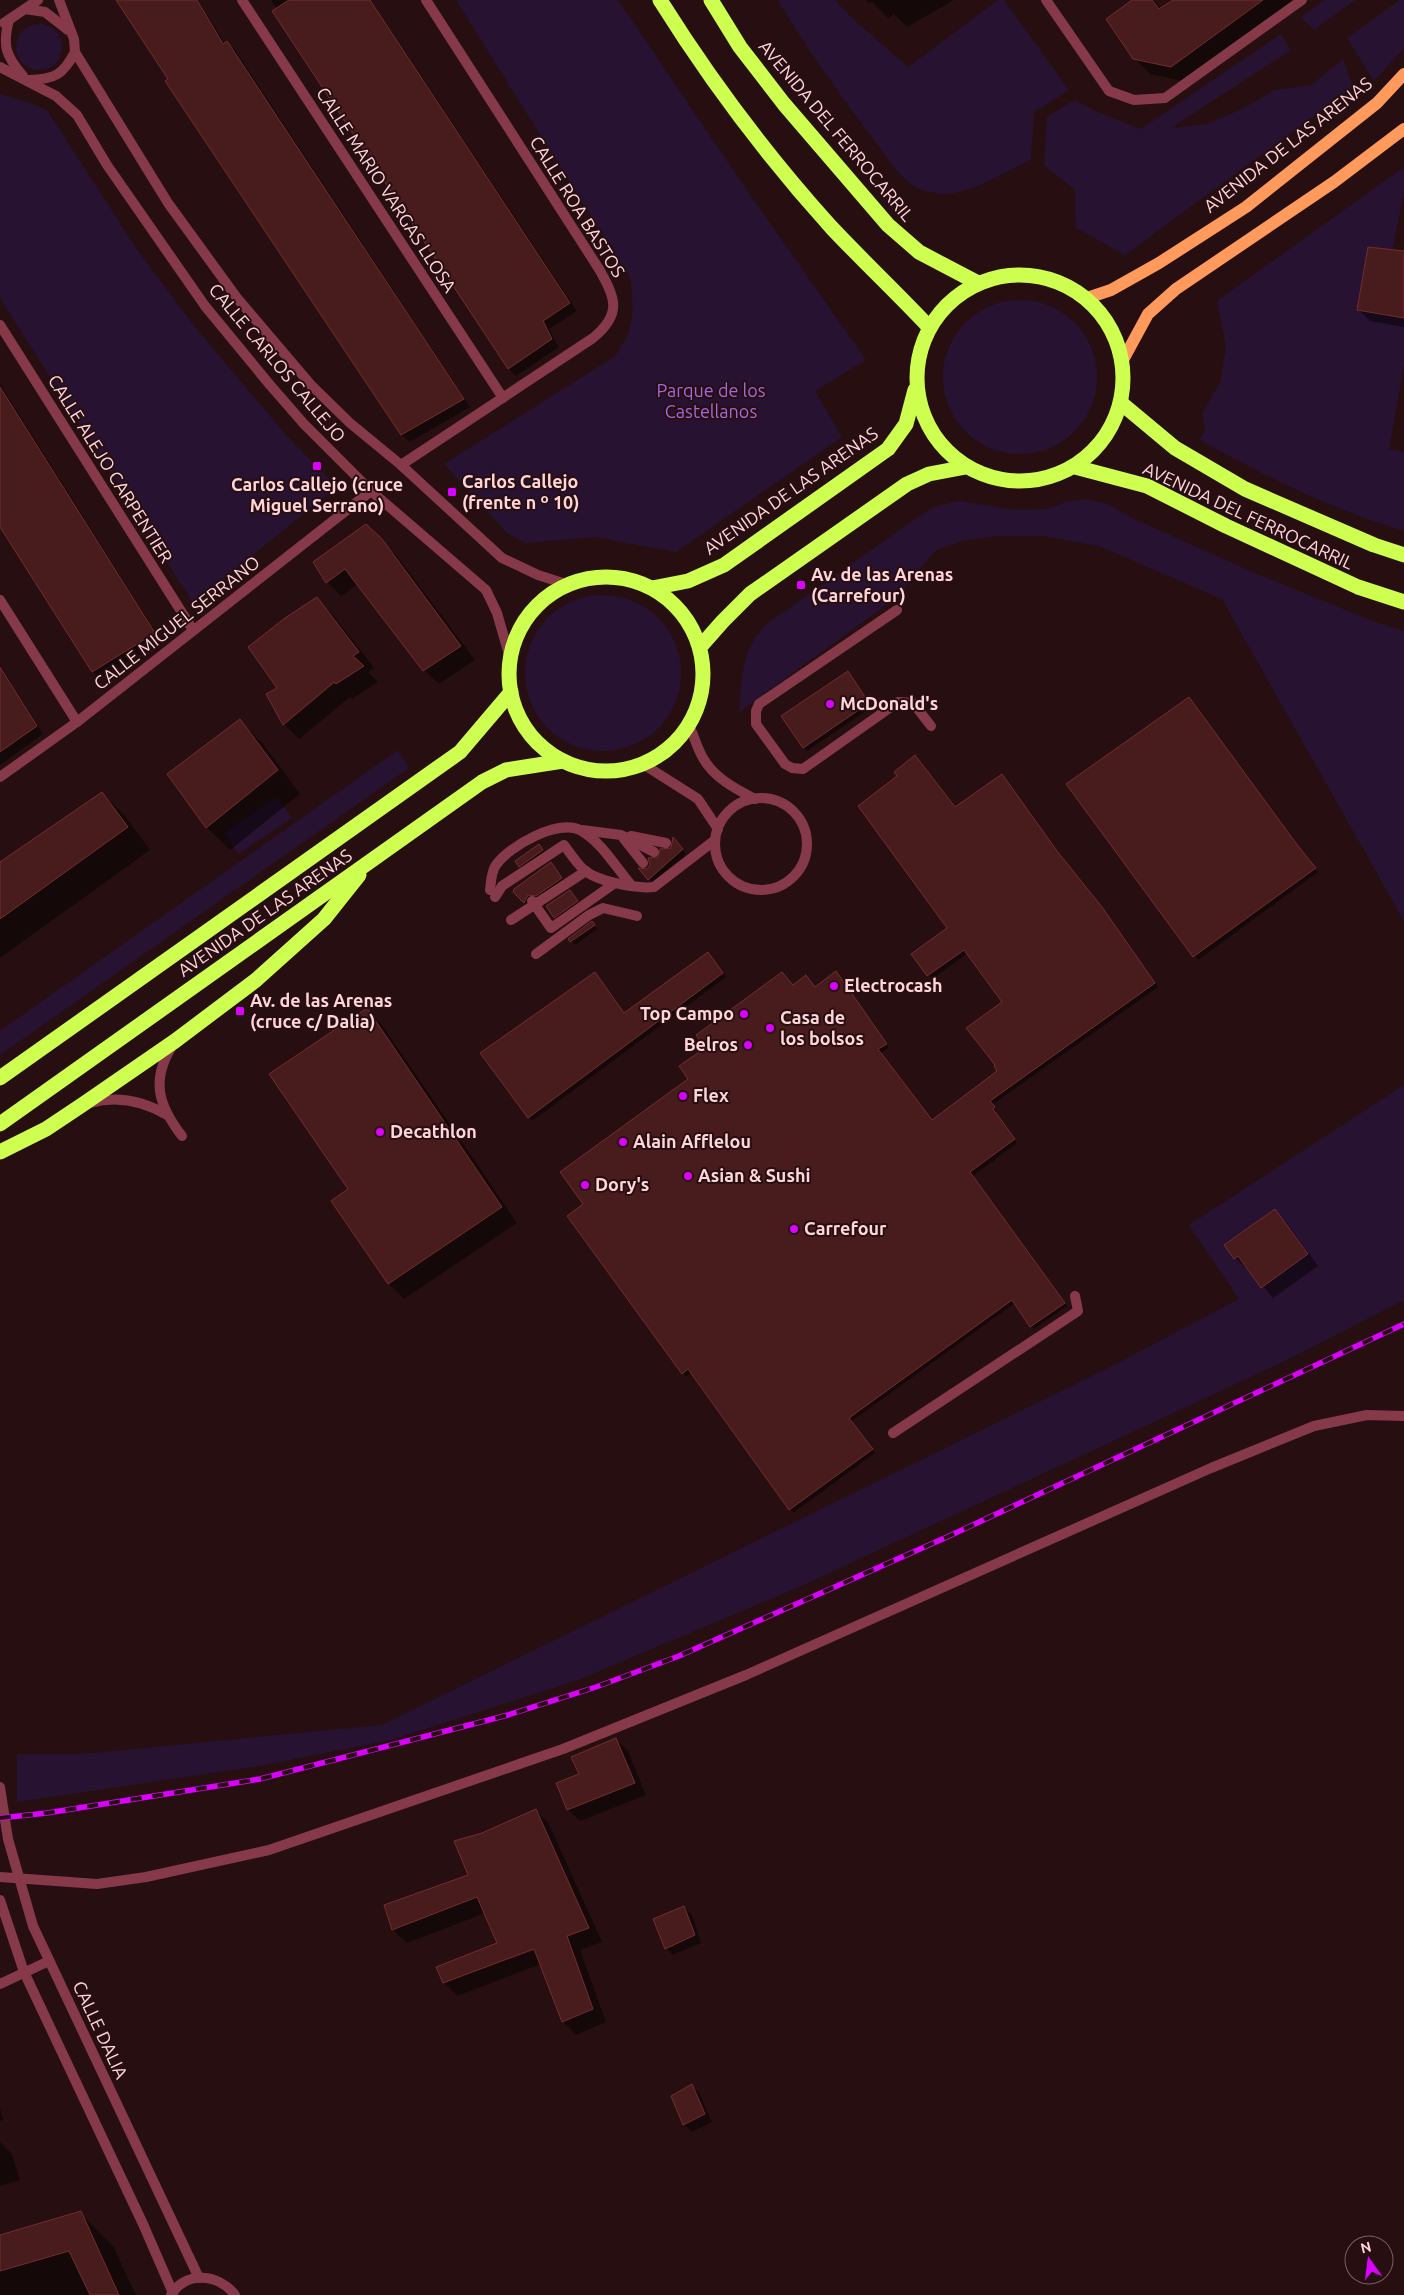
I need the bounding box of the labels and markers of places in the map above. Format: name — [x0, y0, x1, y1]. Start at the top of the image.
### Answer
marker: Carlos Callejo (cruce Miguel Serrano) — [311, 460, 323, 472]
place label: Carlos Callejo (frente n º 10) — [462, 471, 579, 513]
place label: Carlos Callejo (cruce Miguel Serrano) — [231, 474, 403, 516]
marker: Carlos Callejo (frente n º 10) — [446, 486, 458, 498]
place label: Av. de las Arenas (Carrefour) — [811, 564, 953, 606]
marker: Av. de las Arenas (Carrefour) — [795, 579, 807, 591]
place label: McDonald's — [840, 693, 938, 713]
marker: McDonald's — [824, 698, 836, 710]
place label: Electrocash — [844, 975, 943, 995]
marker: Electrocash — [828, 980, 840, 992]
place label: Av. de las Arenas (cruce c/ Dalia) — [250, 990, 392, 1032]
place label: Top Campo — [640, 1003, 734, 1023]
marker: Av. de las Arenas (cruce c/ Dalia) — [234, 1005, 246, 1017]
place label: Casa de los bolsos — [780, 1007, 864, 1048]
marker: Top Campo — [738, 1008, 750, 1020]
marker: Casa de los bolsos — [764, 1022, 776, 1034]
place label: Belros — [684, 1034, 738, 1054]
marker: Belros — [742, 1039, 754, 1051]
place label: Flex — [693, 1085, 729, 1105]
marker: Flex — [677, 1090, 689, 1102]
place label: Decathlon — [390, 1121, 477, 1141]
marker: Decathlon — [374, 1126, 386, 1138]
place label: Alain Afflelou — [633, 1131, 751, 1151]
marker: Alain Afflelou — [617, 1136, 629, 1148]
place label: Asian & Sushi — [698, 1165, 810, 1185]
marker: Asian & Sushi — [682, 1170, 694, 1182]
place label: Dory's — [595, 1174, 649, 1194]
marker: Dory's — [579, 1179, 591, 1191]
place label: Carrefour — [804, 1218, 887, 1238]
marker: Carrefour — [788, 1223, 800, 1235]

